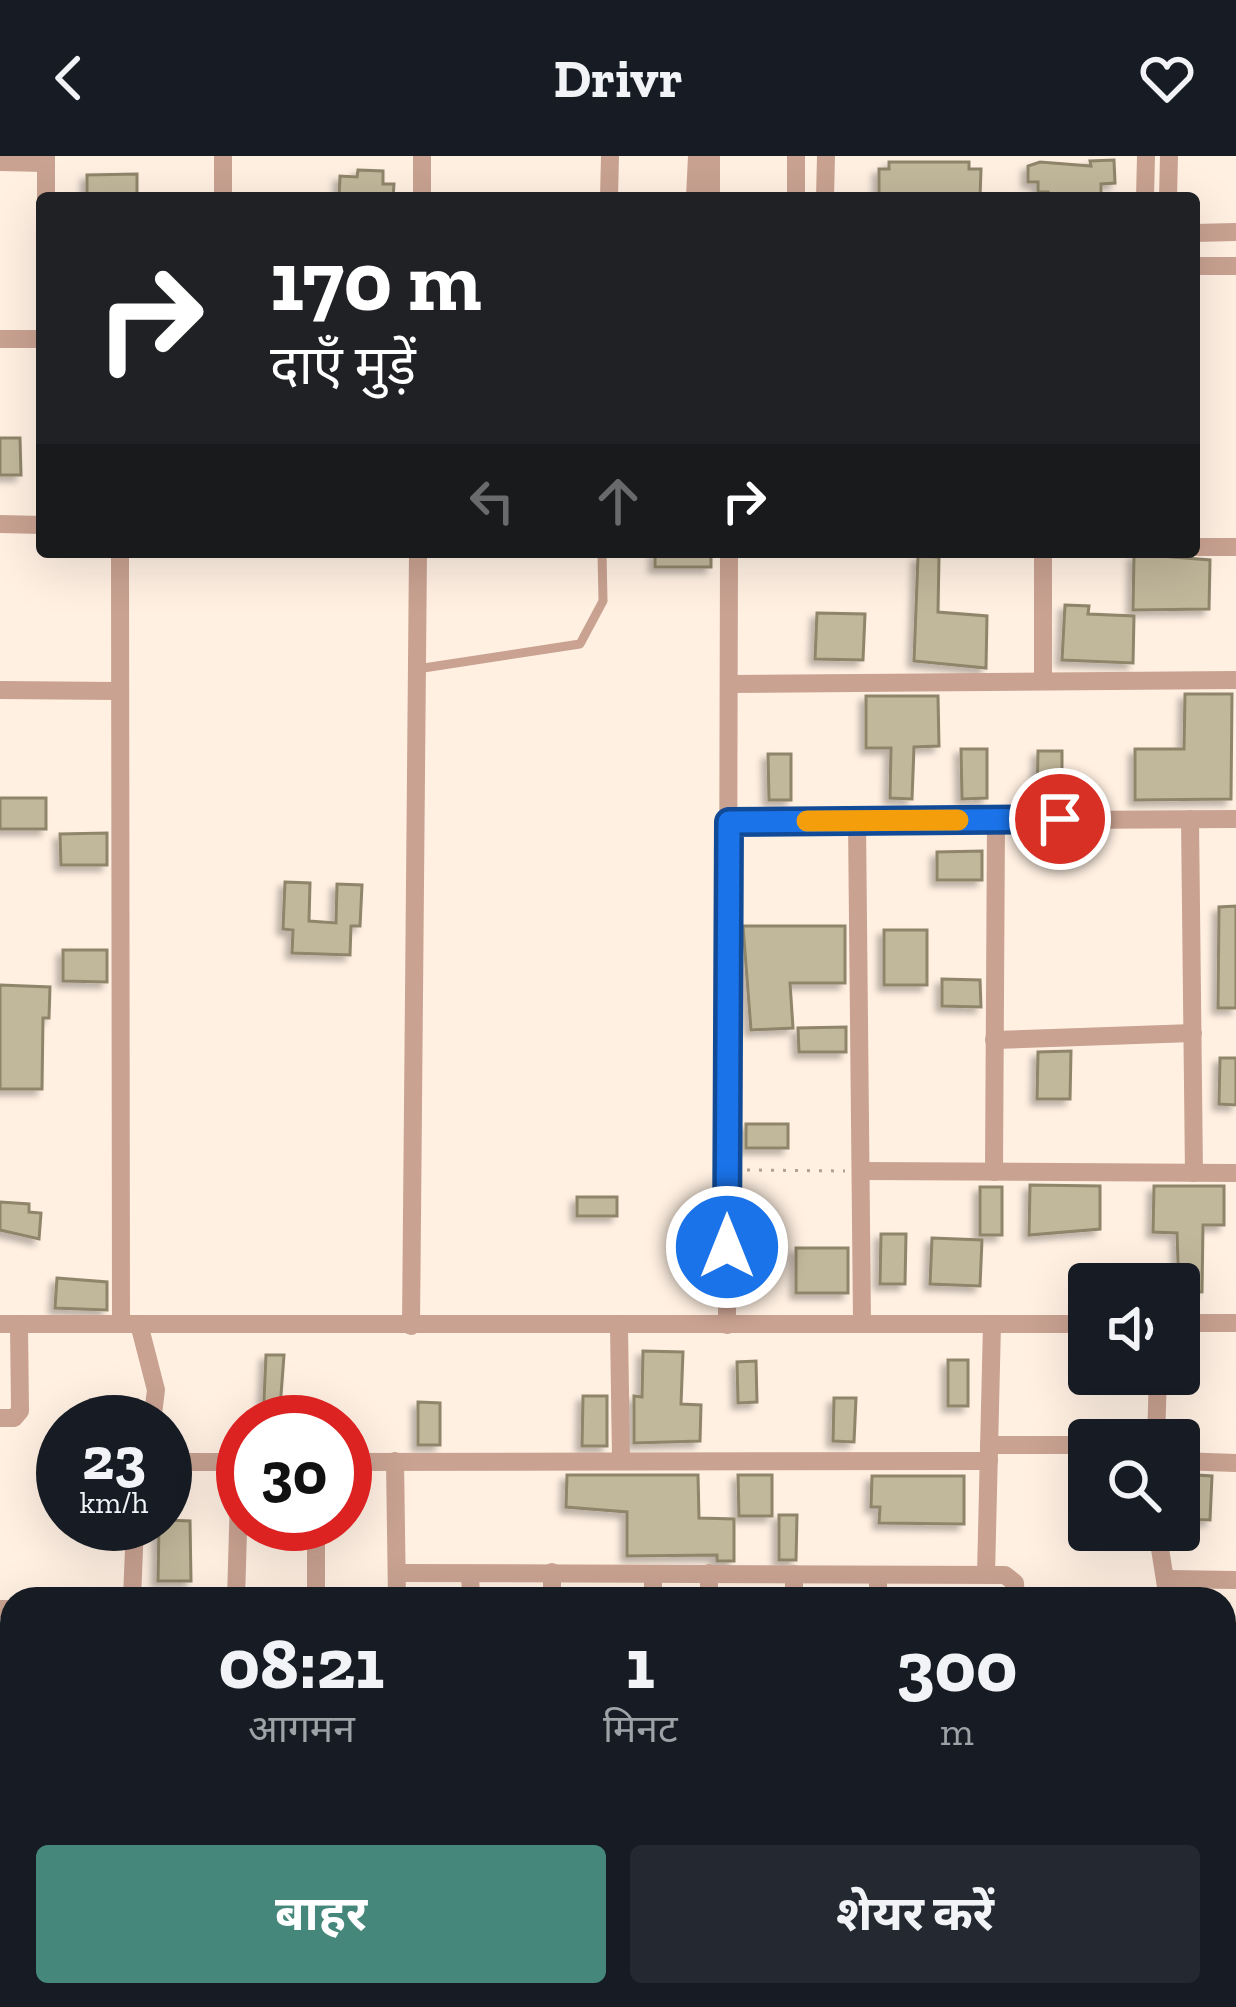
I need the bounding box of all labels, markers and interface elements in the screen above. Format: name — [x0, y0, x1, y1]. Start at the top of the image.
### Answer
icon: back — [36, 45, 102, 111]
icon: heart — [1134, 45, 1200, 111]
text: Drivr — [553, 46, 683, 111]
text: 170 m — [270, 231, 482, 332]
icon: right — [72, 240, 228, 396]
text: दाएँ मुड़ें — [270, 333, 416, 398]
icon: left — [459, 468, 525, 534]
icon: ahead — [585, 468, 651, 534]
icon: right — [711, 468, 777, 534]
pin — [1009, 768, 1111, 870]
icon: arrive — [1027, 786, 1093, 852]
position arrow — [664, 1184, 790, 1310]
map controls — [1068, 1263, 1200, 1551]
button: sound — [1068, 1263, 1200, 1395]
speed limit sign: 30 — [216, 1395, 372, 1551]
button: search — [1068, 1419, 1200, 1551]
text: 23 — [82, 1422, 146, 1494]
text: km/h — [80, 1485, 148, 1521]
text: 08:21 — [219, 1620, 384, 1706]
text: 1 — [626, 1620, 655, 1706]
text: 300 — [896, 1623, 1017, 1709]
text: आगमन — [248, 1705, 355, 1752]
text: मिनट — [603, 1705, 678, 1752]
text: m — [940, 1708, 974, 1755]
button: बाहर — [36, 1845, 606, 1983]
button: शेयर करें — [630, 1845, 1200, 1983]

